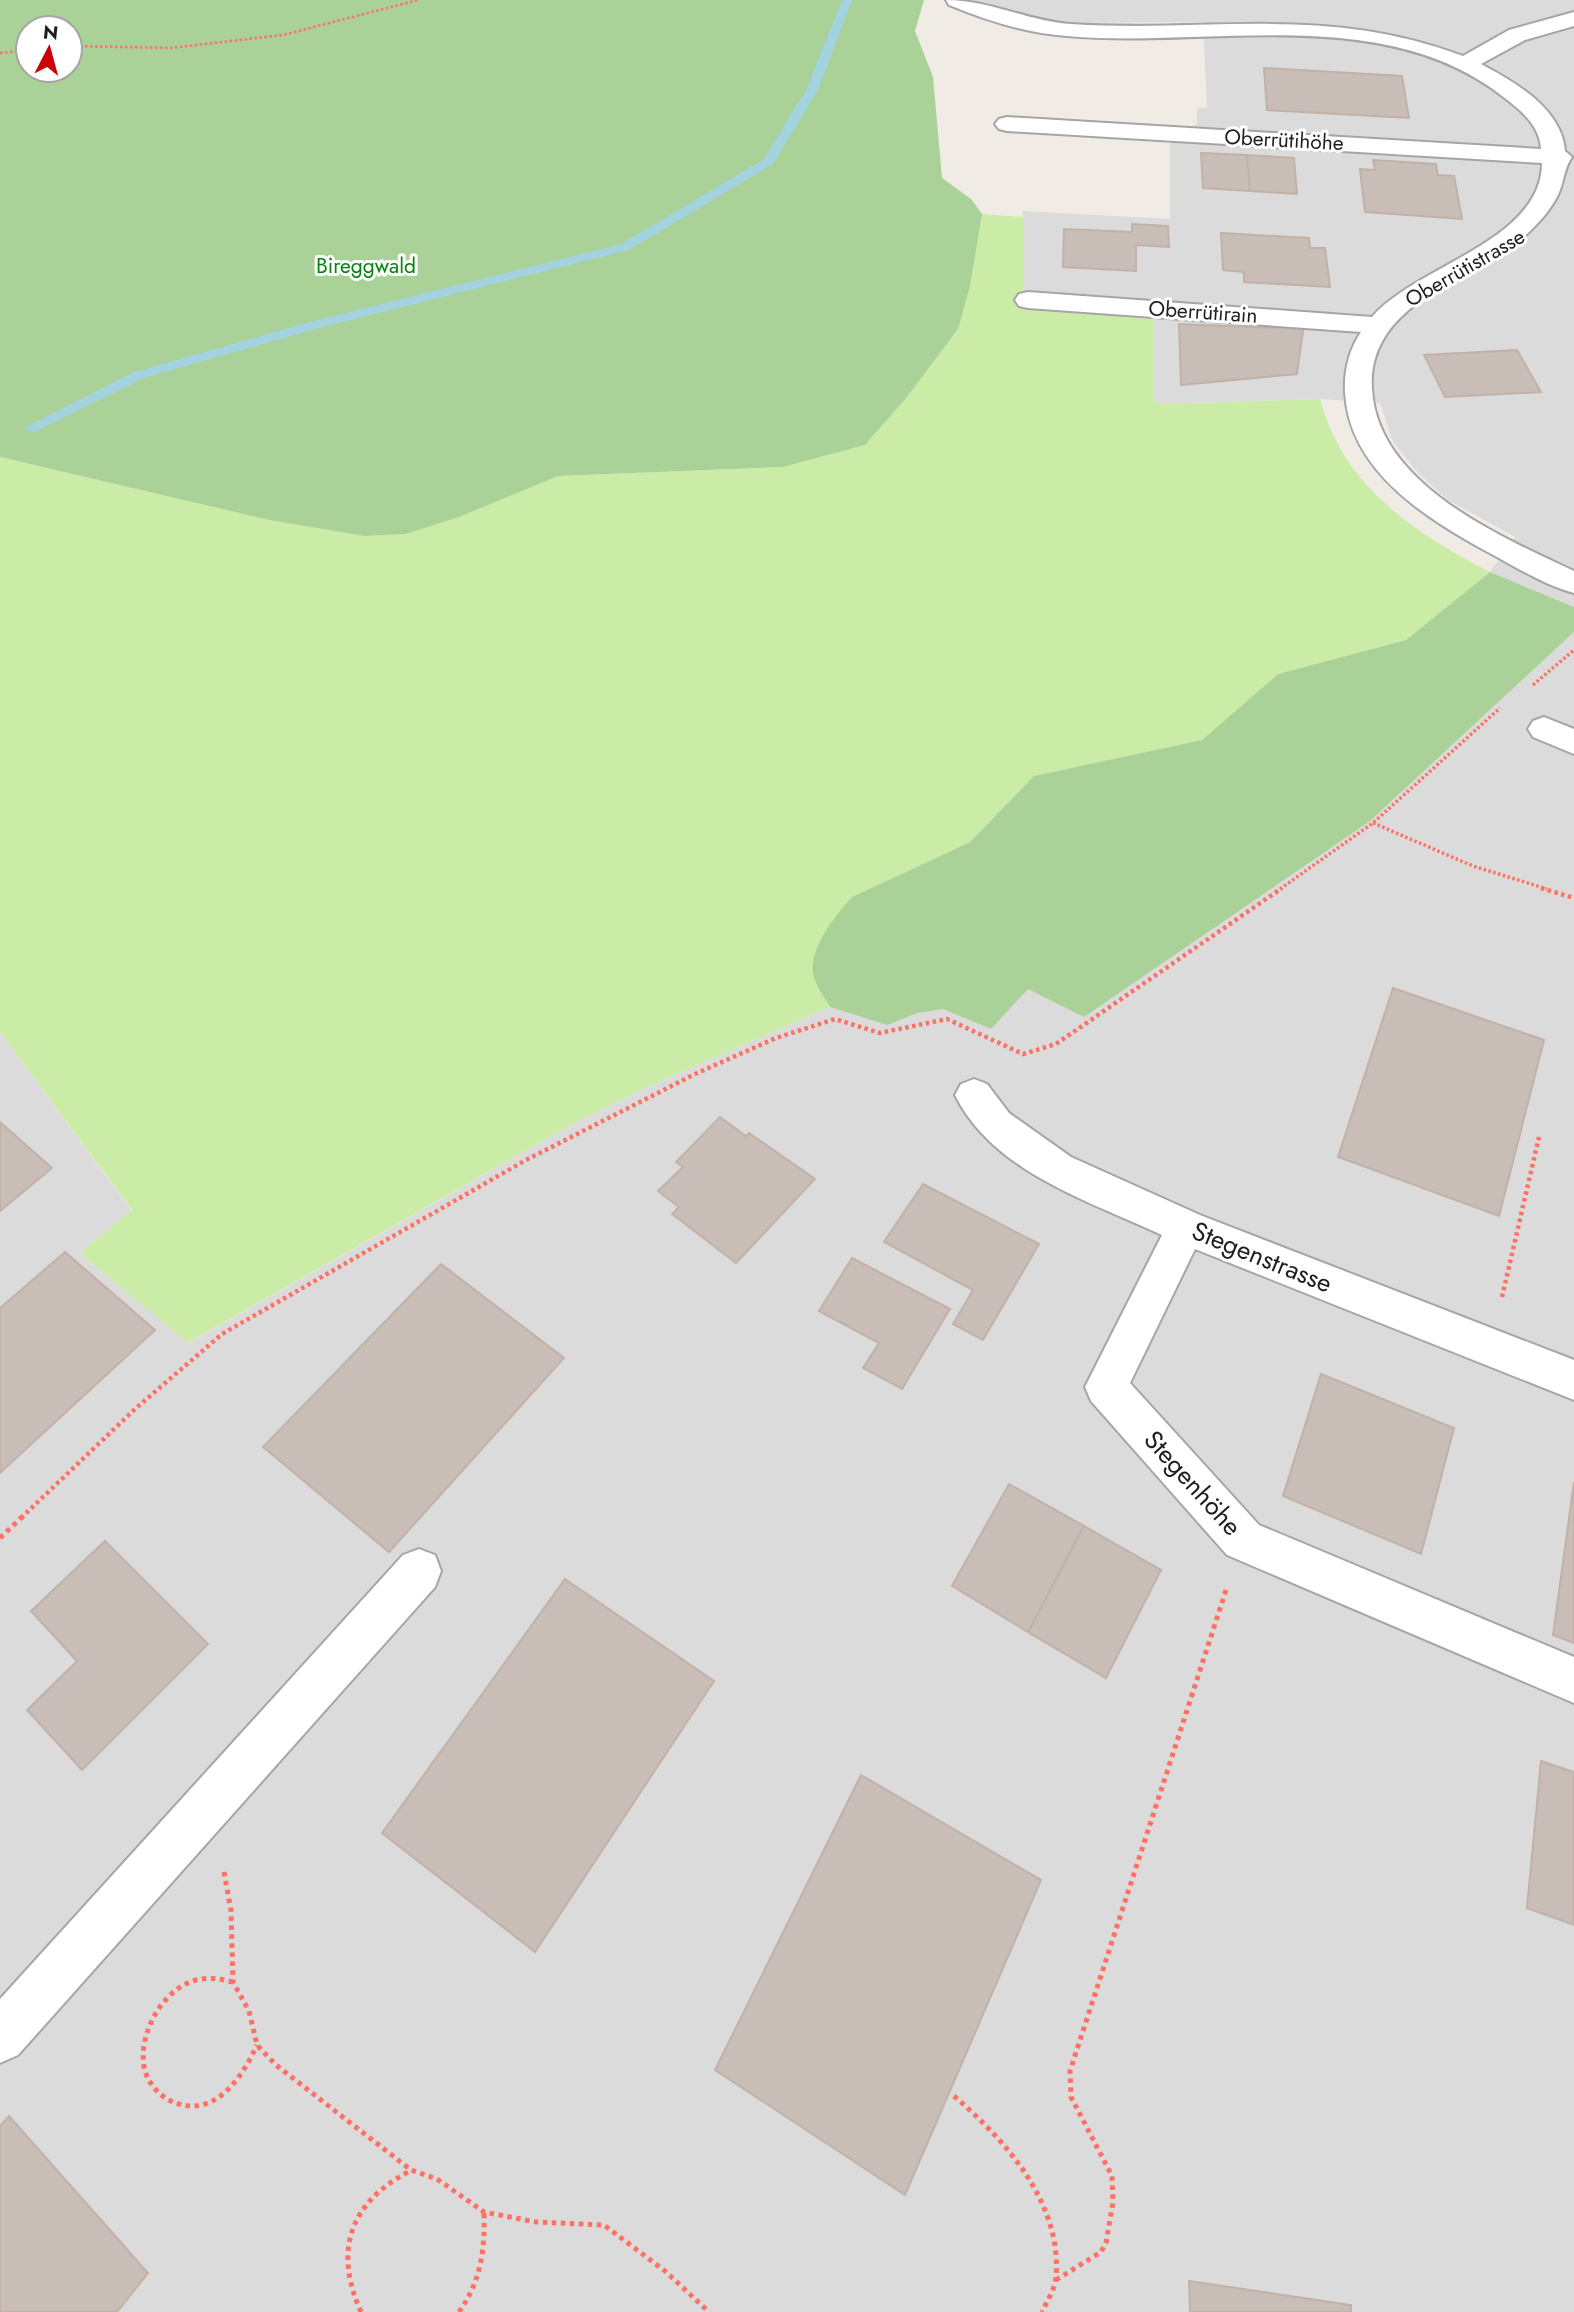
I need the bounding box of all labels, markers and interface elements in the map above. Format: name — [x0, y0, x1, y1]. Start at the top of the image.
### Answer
north arrow — [14, 14, 84, 84]
text: N — [42, 18, 60, 47]
street label: Oberrütihöhe — [1223, 122, 1345, 158]
street label: Oberrütistrasse — [1400, 221, 1531, 314]
park label: Bireggwald — [316, 251, 416, 281]
street label: Oberrütirain — [1148, 293, 1258, 331]
street label: Stegenstrasse — [1186, 1212, 1338, 1302]
street label: Stegenhöhe — [1135, 1422, 1251, 1544]

